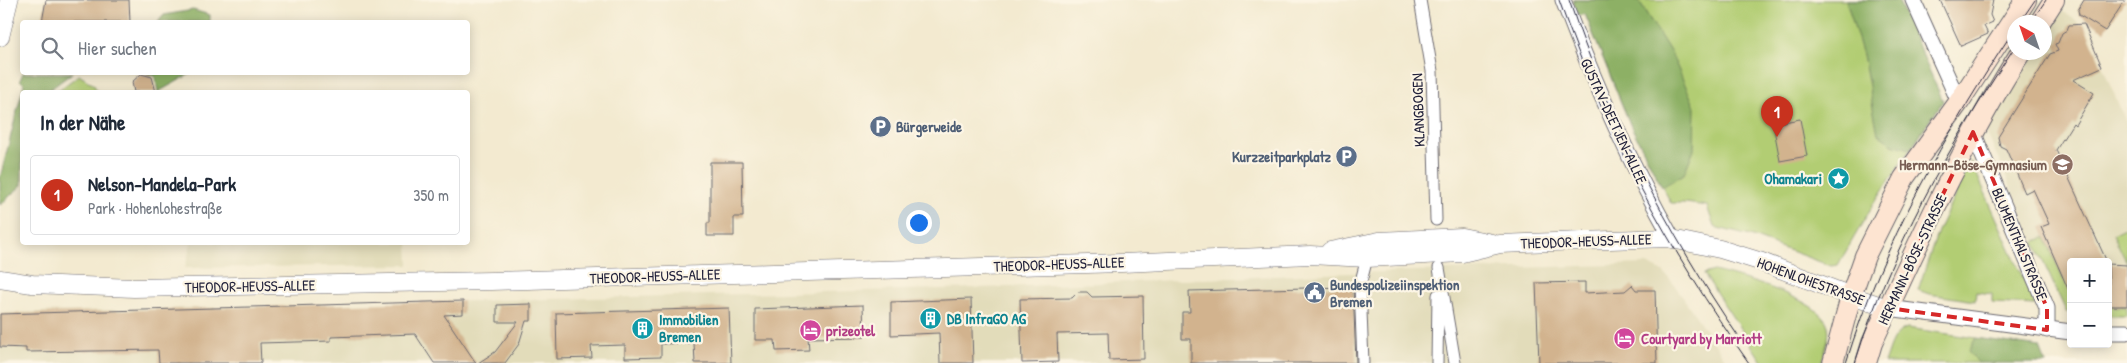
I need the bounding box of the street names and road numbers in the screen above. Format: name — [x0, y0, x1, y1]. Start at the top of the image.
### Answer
street label: GUSTAV-DEETJEN-ALLEE — [1576, 55, 1653, 188]
street label: KLANGBOGEN — [1406, 73, 1430, 147]
street label: BLUMENTHALSTRASSE — [1987, 185, 2053, 304]
street label: HERMANN-BÖSE-STRASSE — [1872, 190, 1952, 328]
street label: THEODOR-HEUSS-ALLEE — [1520, 228, 1652, 254]
street label: THEODOR-HEUSS-ALLEE — [993, 251, 1125, 277]
street label: HOHENLOHESTRASSE — [1754, 252, 1868, 310]
street label: THEODOR-HEUSS-ALLEE — [589, 263, 721, 289]
street label: THEODOR-HEUSS-ALLEE — [184, 274, 316, 298]

